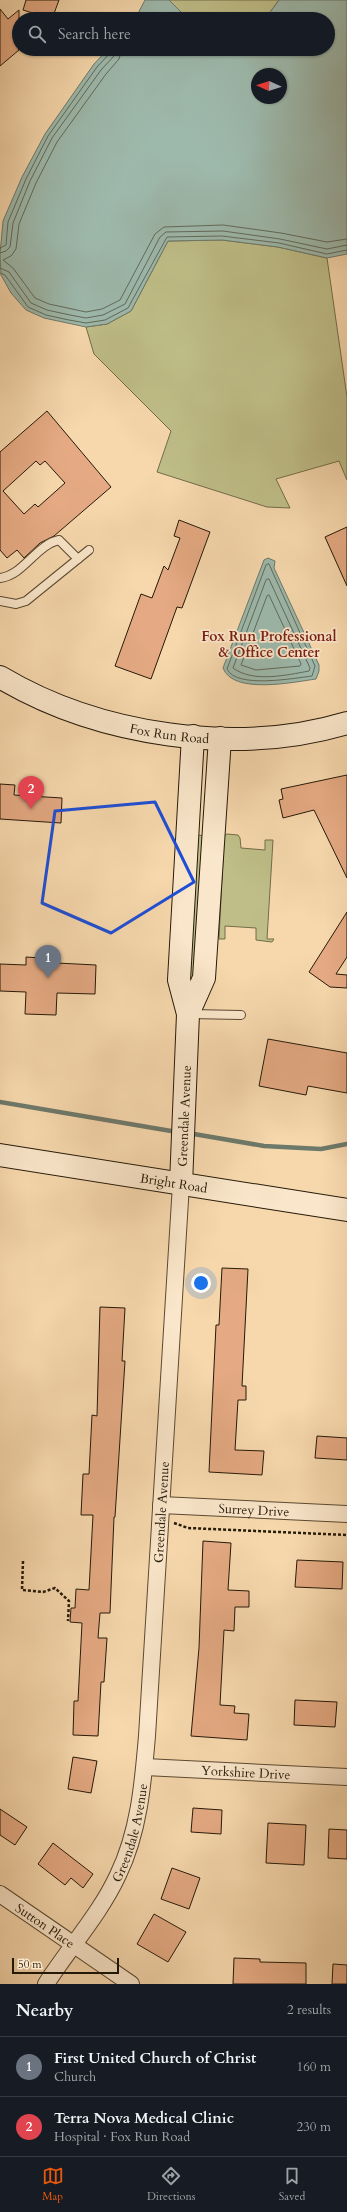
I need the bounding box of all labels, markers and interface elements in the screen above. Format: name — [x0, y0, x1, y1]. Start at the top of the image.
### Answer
search box — [12, 12, 335, 56]
icon: search — [26, 23, 48, 45]
text: Search here — [58, 24, 131, 44]
north arrow — [251, 68, 287, 104]
district label: Fox Run Professional & Office Center — [201, 627, 337, 662]
street label: Fox Run Road — [128, 720, 210, 748]
pin: 2 — [18, 776, 44, 809]
pin: 1 — [35, 945, 61, 978]
street label: Greendale Avenue — [174, 1065, 196, 1167]
street label: Bright Road — [139, 1169, 209, 1198]
your location — [191, 1273, 211, 1293]
street label: Greendale Avenue — [150, 1461, 174, 1563]
street label: Surrey Drive — [218, 1500, 290, 1521]
street label: Yorkshire Drive — [201, 1762, 291, 1784]
street label: Greendale Avenue — [108, 1782, 152, 1885]
street label: Sutton Place — [12, 1899, 78, 1953]
scale bar — [12, 1956, 119, 1975]
text: 50 m — [18, 1957, 42, 1972]
text: Nearby — [16, 1999, 73, 2022]
text: 2 results — [287, 2001, 331, 2019]
text: First United Church of Christ — [54, 2048, 256, 2068]
text: 1 — [26, 2058, 32, 2076]
text: 160 m — [297, 2058, 331, 2076]
text: Church — [54, 2068, 96, 2086]
text: Terra Nova Medical Clinic — [54, 2108, 234, 2128]
text: 2 — [26, 2118, 32, 2136]
text: 230 m — [297, 2118, 331, 2136]
text: Hospital · Fox Run Road — [54, 2128, 190, 2146]
tab: Map — [42, 2165, 64, 2204]
tab: Directions — [147, 2165, 195, 2204]
tab: Saved — [279, 2165, 305, 2204]

